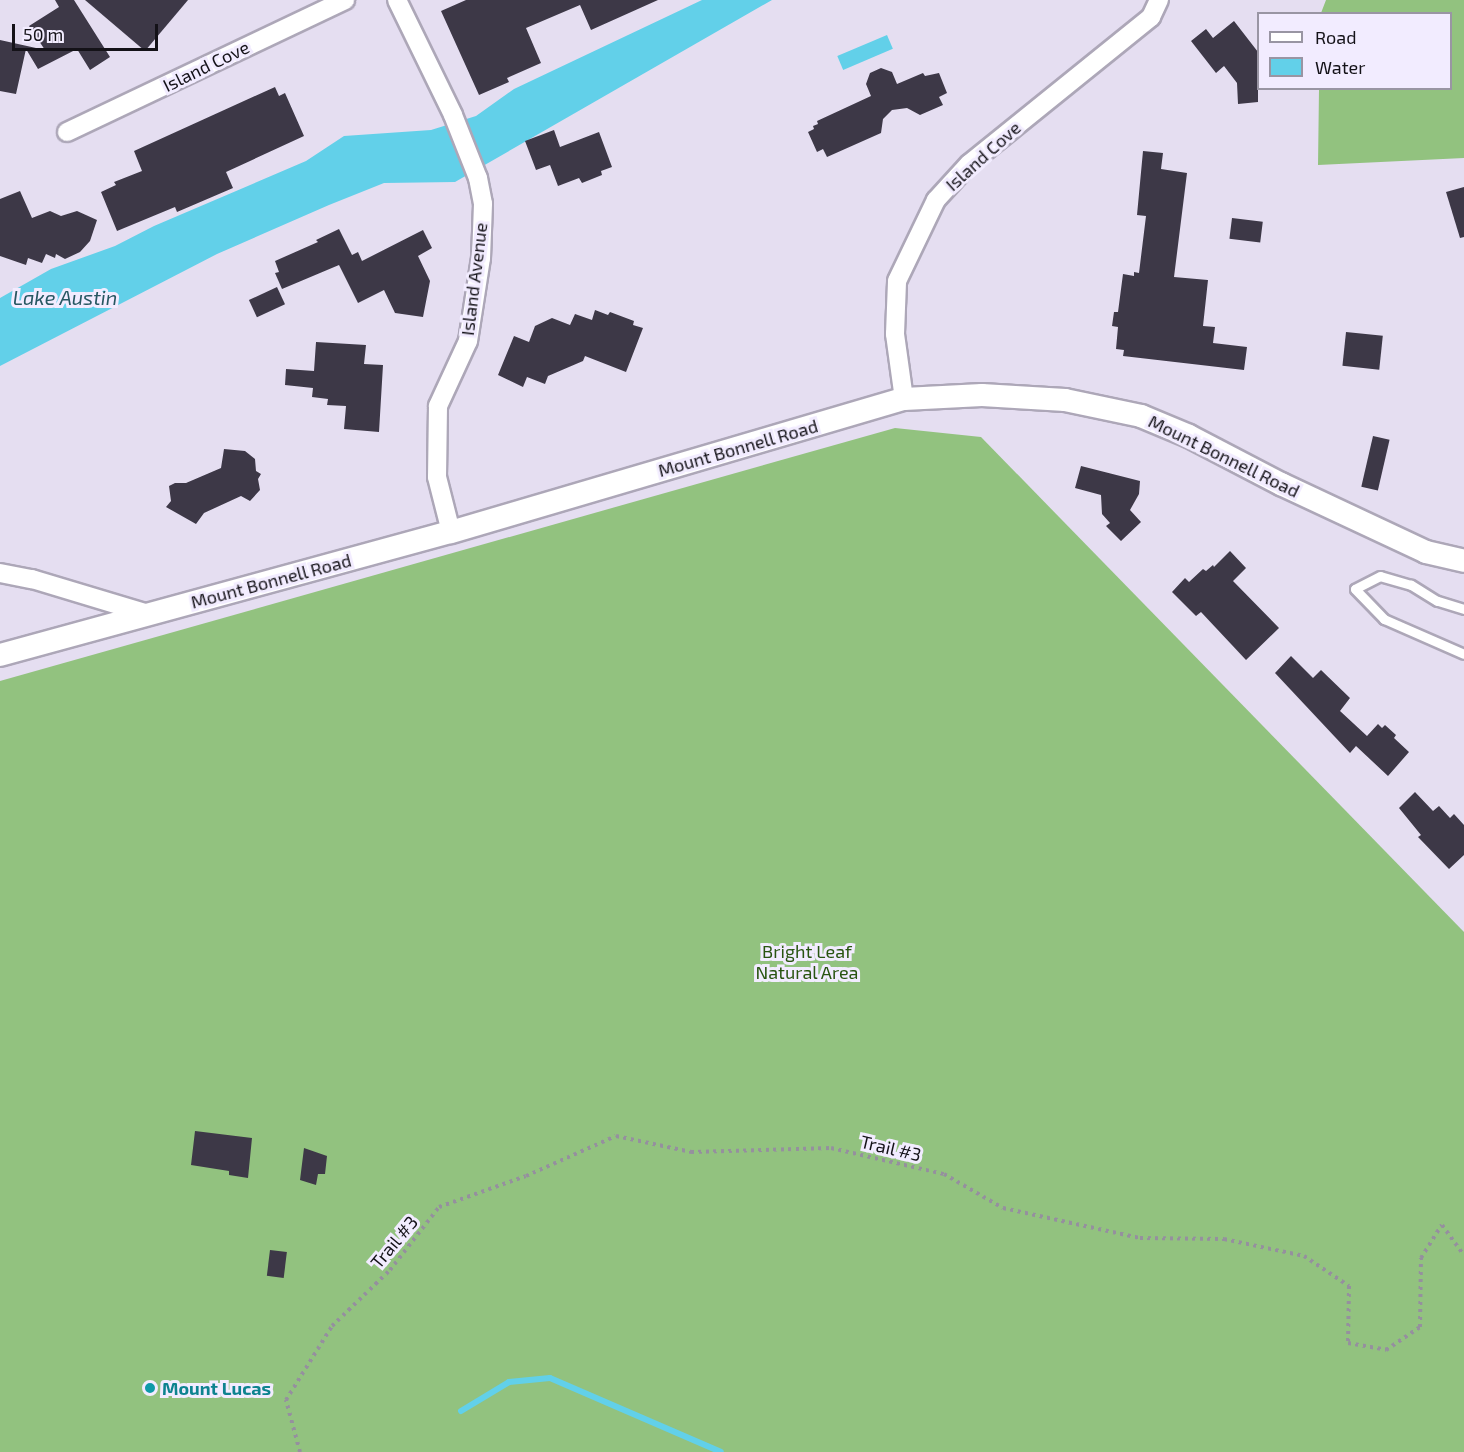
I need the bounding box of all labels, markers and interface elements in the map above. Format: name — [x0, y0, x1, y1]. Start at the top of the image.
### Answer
scale bar — [15, 12, 160, 50]
legend — [1257, 12, 1452, 90]
text: 50 m — [23, 23, 63, 45]
text: Road — [1315, 26, 1356, 48]
street label: Island Cove — [159, 36, 253, 96]
text: Water — [1315, 56, 1365, 78]
street label: Island Cove — [941, 117, 1025, 195]
street label: Island Avenue — [456, 221, 492, 337]
water label: Lake Austin — [13, 285, 117, 309]
street label: Mount Bonnell Road — [1145, 410, 1303, 502]
street label: Mount Bonnell Road — [655, 415, 821, 481]
street label: Mount Bonnell Road — [188, 549, 354, 613]
park label: Bright Leaf Natural Area — [755, 941, 859, 984]
street label: Trail #3 — [858, 1130, 924, 1166]
street label: Trail #3 — [366, 1211, 422, 1273]
place label: Mount Lucas — [162, 1377, 271, 1399]
marker: Mount Lucas — [143, 1381, 157, 1395]

